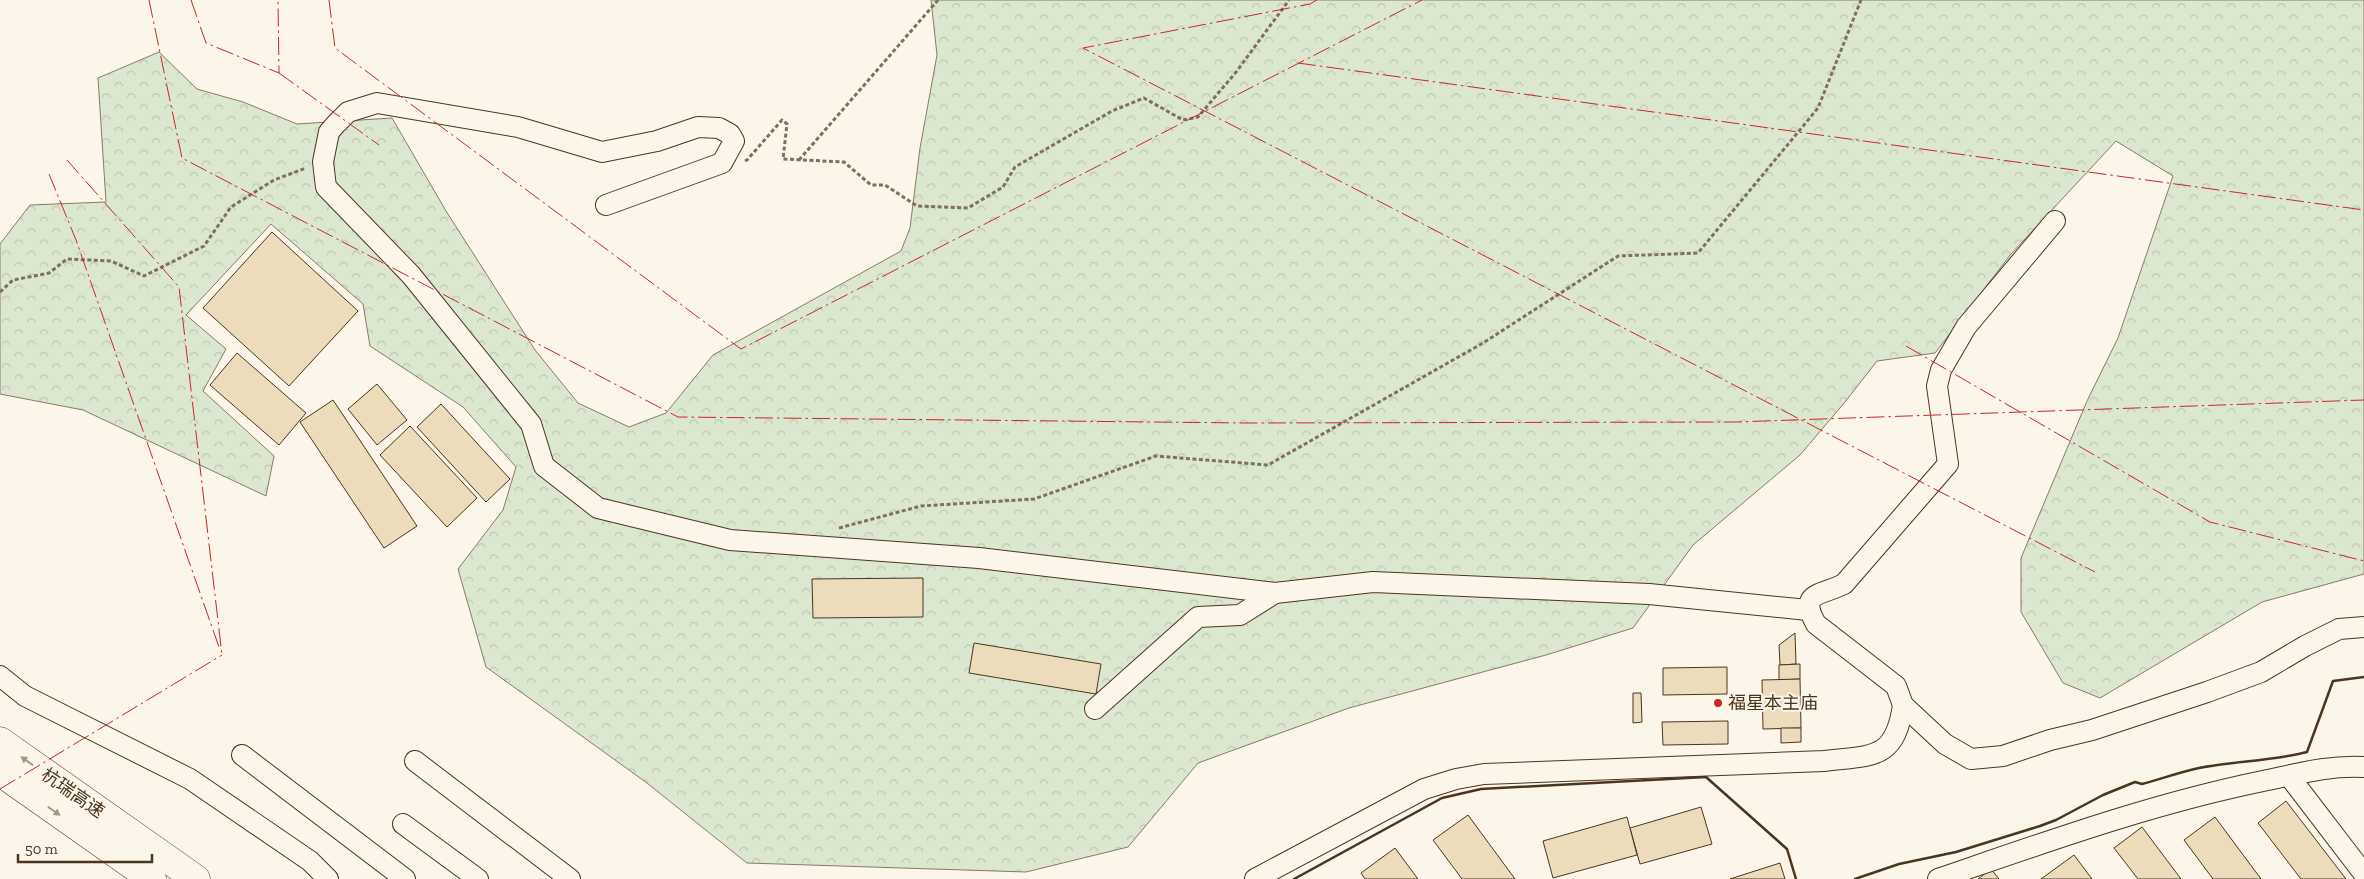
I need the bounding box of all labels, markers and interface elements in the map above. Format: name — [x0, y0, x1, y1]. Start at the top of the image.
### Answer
place label: 福星本主庙 — [1728, 692, 1818, 714]
marker: 福星本主庙 — [1712, 697, 1724, 709]
one-way arrow — [20, 756, 34, 766]
street label: 杭瑞高速 — [37, 763, 109, 823]
one-way arrow — [47, 806, 61, 816]
scale bar — [18, 832, 151, 864]
text: 50 m — [25, 840, 58, 858]

